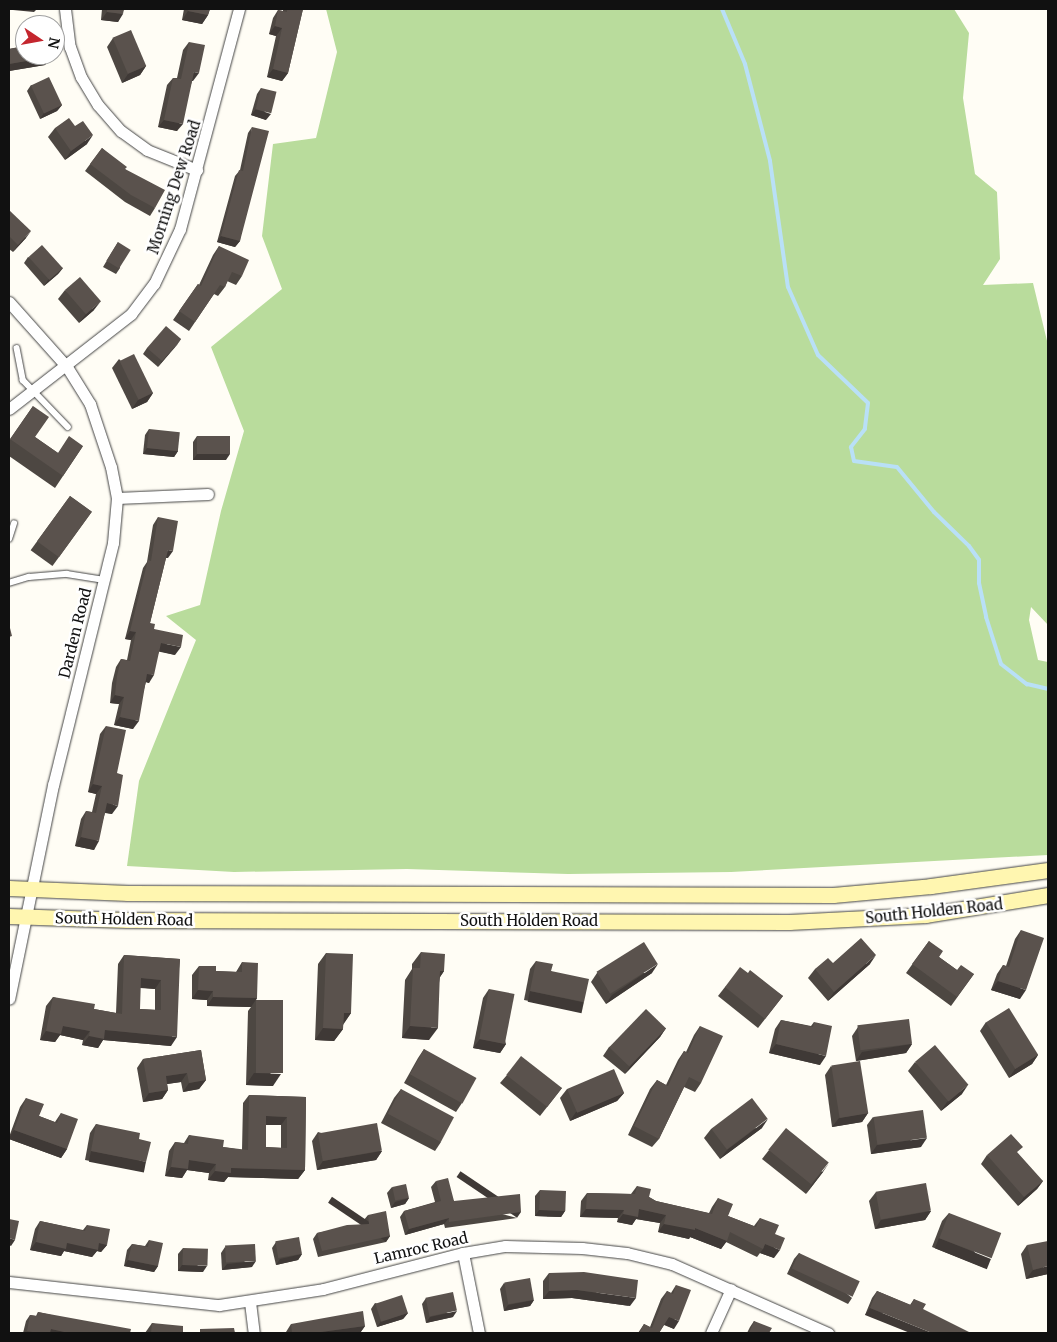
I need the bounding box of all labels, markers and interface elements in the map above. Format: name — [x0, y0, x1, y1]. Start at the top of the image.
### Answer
north arrow — [15, 15, 65, 65]
text: N — [44, 36, 64, 50]
street label: Morning Dew Road — [144, 118, 204, 256]
street label: Darden Road — [55, 586, 95, 680]
street label: South Holden Road — [864, 895, 1004, 927]
street label: South Holden Road — [55, 909, 193, 929]
street label: South Holden Road — [460, 912, 598, 930]
street label: Lamroc Road — [372, 1228, 470, 1268]

